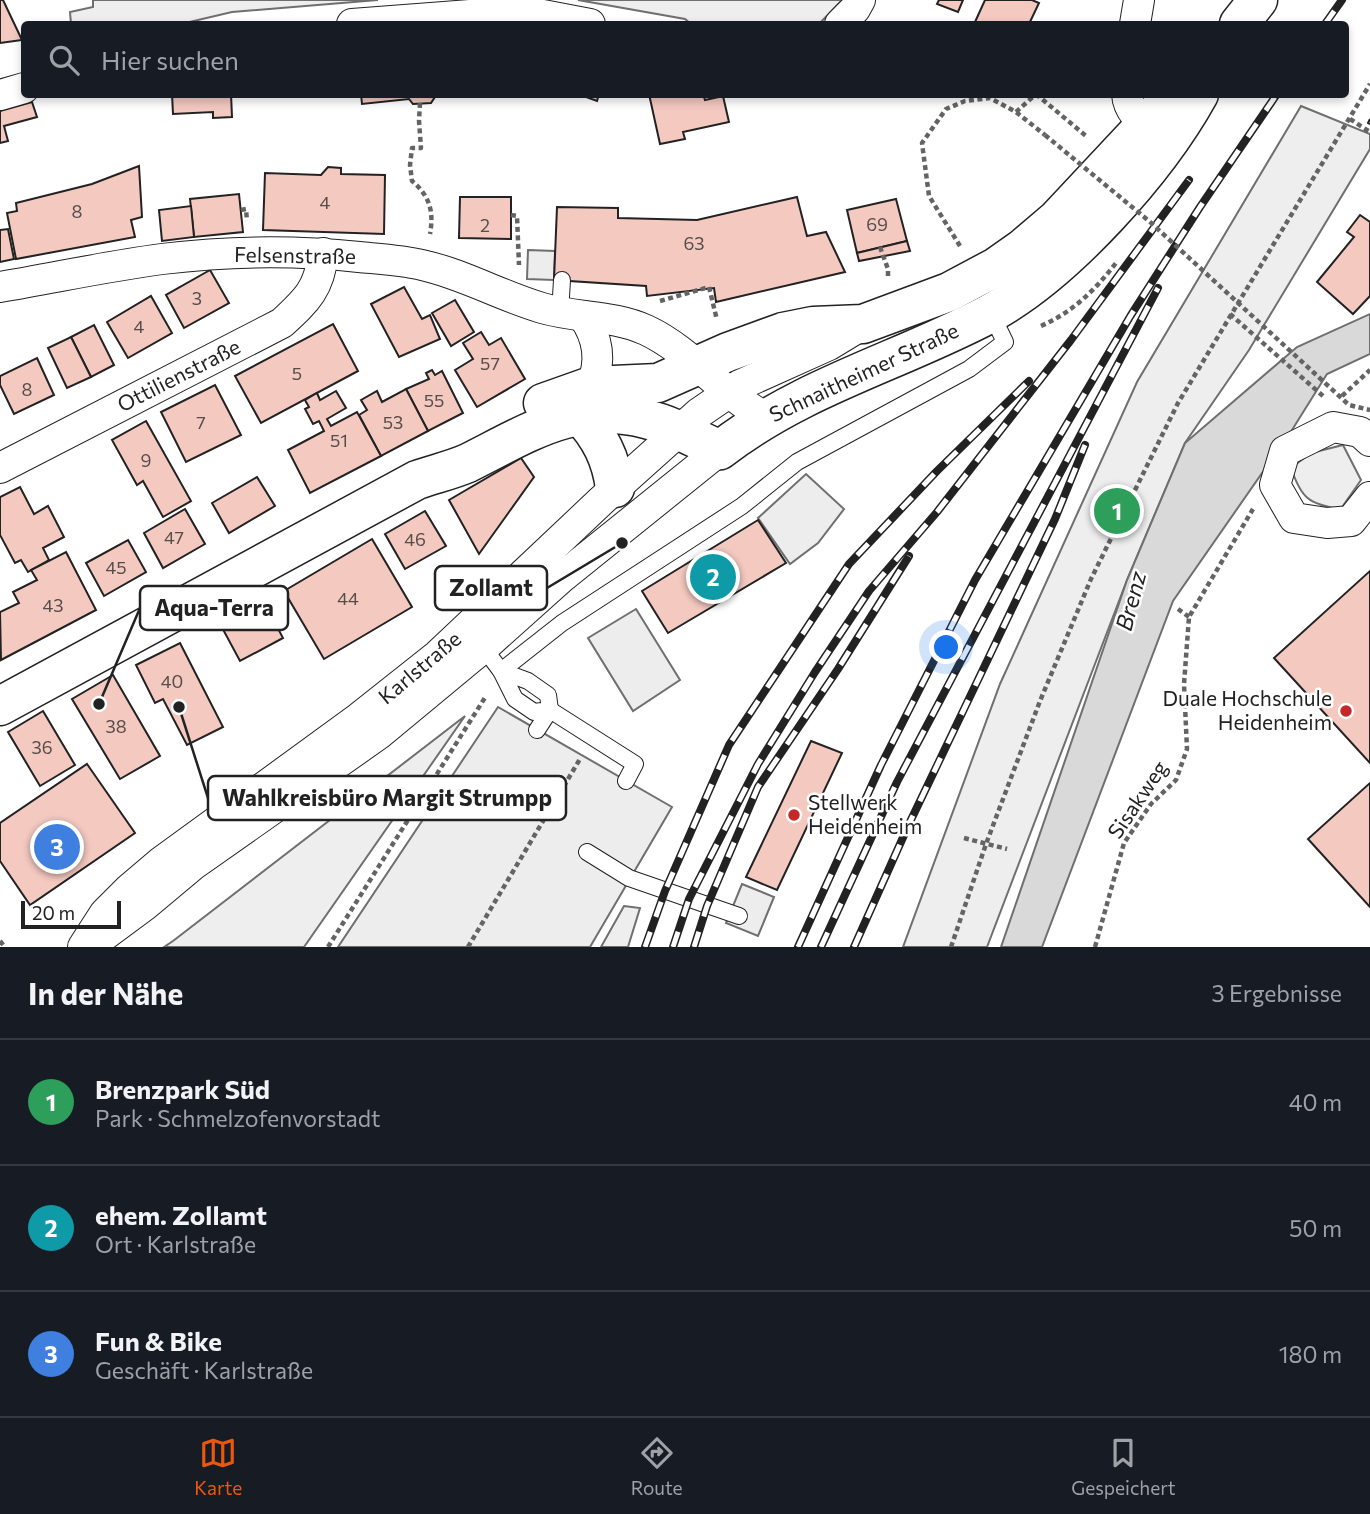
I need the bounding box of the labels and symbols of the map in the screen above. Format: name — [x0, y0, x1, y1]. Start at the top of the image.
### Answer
house number: 4 — [320, 191, 331, 213]
house number: 8 — [72, 200, 83, 222]
house number: 69 — [866, 213, 888, 235]
house number: 2 — [480, 214, 490, 236]
house number: 63 — [683, 232, 705, 254]
street label: Felsenstraße — [234, 241, 356, 268]
house number: 3 — [192, 287, 202, 309]
house number: 4 — [134, 315, 145, 337]
street label: Schnaitheimer Straße — [765, 317, 962, 426]
street label: Ottilienstraße — [113, 333, 244, 416]
house number: 57 — [480, 352, 500, 374]
house number: 5 — [292, 362, 302, 384]
house number: 8 — [22, 378, 33, 400]
house number: 55 — [424, 389, 444, 411]
house number: 7 — [196, 411, 206, 433]
house number: 53 — [383, 411, 403, 433]
house number: 51 — [330, 429, 348, 451]
house number: 9 — [141, 449, 151, 471]
pin: 1 — [1094, 485, 1140, 537]
house number: 47 — [164, 526, 184, 548]
house number: 46 — [404, 528, 426, 550]
pin: 2 — [690, 551, 736, 603]
house number: 45 — [105, 556, 127, 578]
callout: Zollamt — [435, 566, 547, 610]
water label: Brenz — [1109, 567, 1152, 634]
text: Zollamt — [449, 573, 533, 601]
callout: Aqua-Terra — [140, 586, 288, 630]
house number: 44 — [337, 587, 359, 609]
text: Aqua-Terra — [154, 593, 274, 621]
house number: 43 — [42, 594, 64, 616]
street label: Karlstraße — [373, 625, 465, 709]
your location — [929, 630, 963, 664]
house number: 40 — [161, 670, 183, 692]
place label: Duale Hochschule Heidenheim — [1163, 685, 1332, 734]
marker: Duale Hochschule Heidenheim — [1338, 703, 1354, 719]
house number: 38 — [105, 715, 127, 737]
house number: 36 — [31, 736, 53, 758]
street label: Sisakweg — [1102, 755, 1172, 843]
callout: Wahlkreisbüro Margit Strumpp — [208, 776, 566, 820]
text: Wahlkreisbüro Margit Strumpp — [222, 783, 552, 811]
place label: Stellwerk Heidenheim — [808, 789, 922, 838]
marker: Stellwerk Heidenheim — [786, 807, 802, 823]
pin: 3 — [34, 821, 80, 873]
scale bar — [21, 898, 121, 930]

